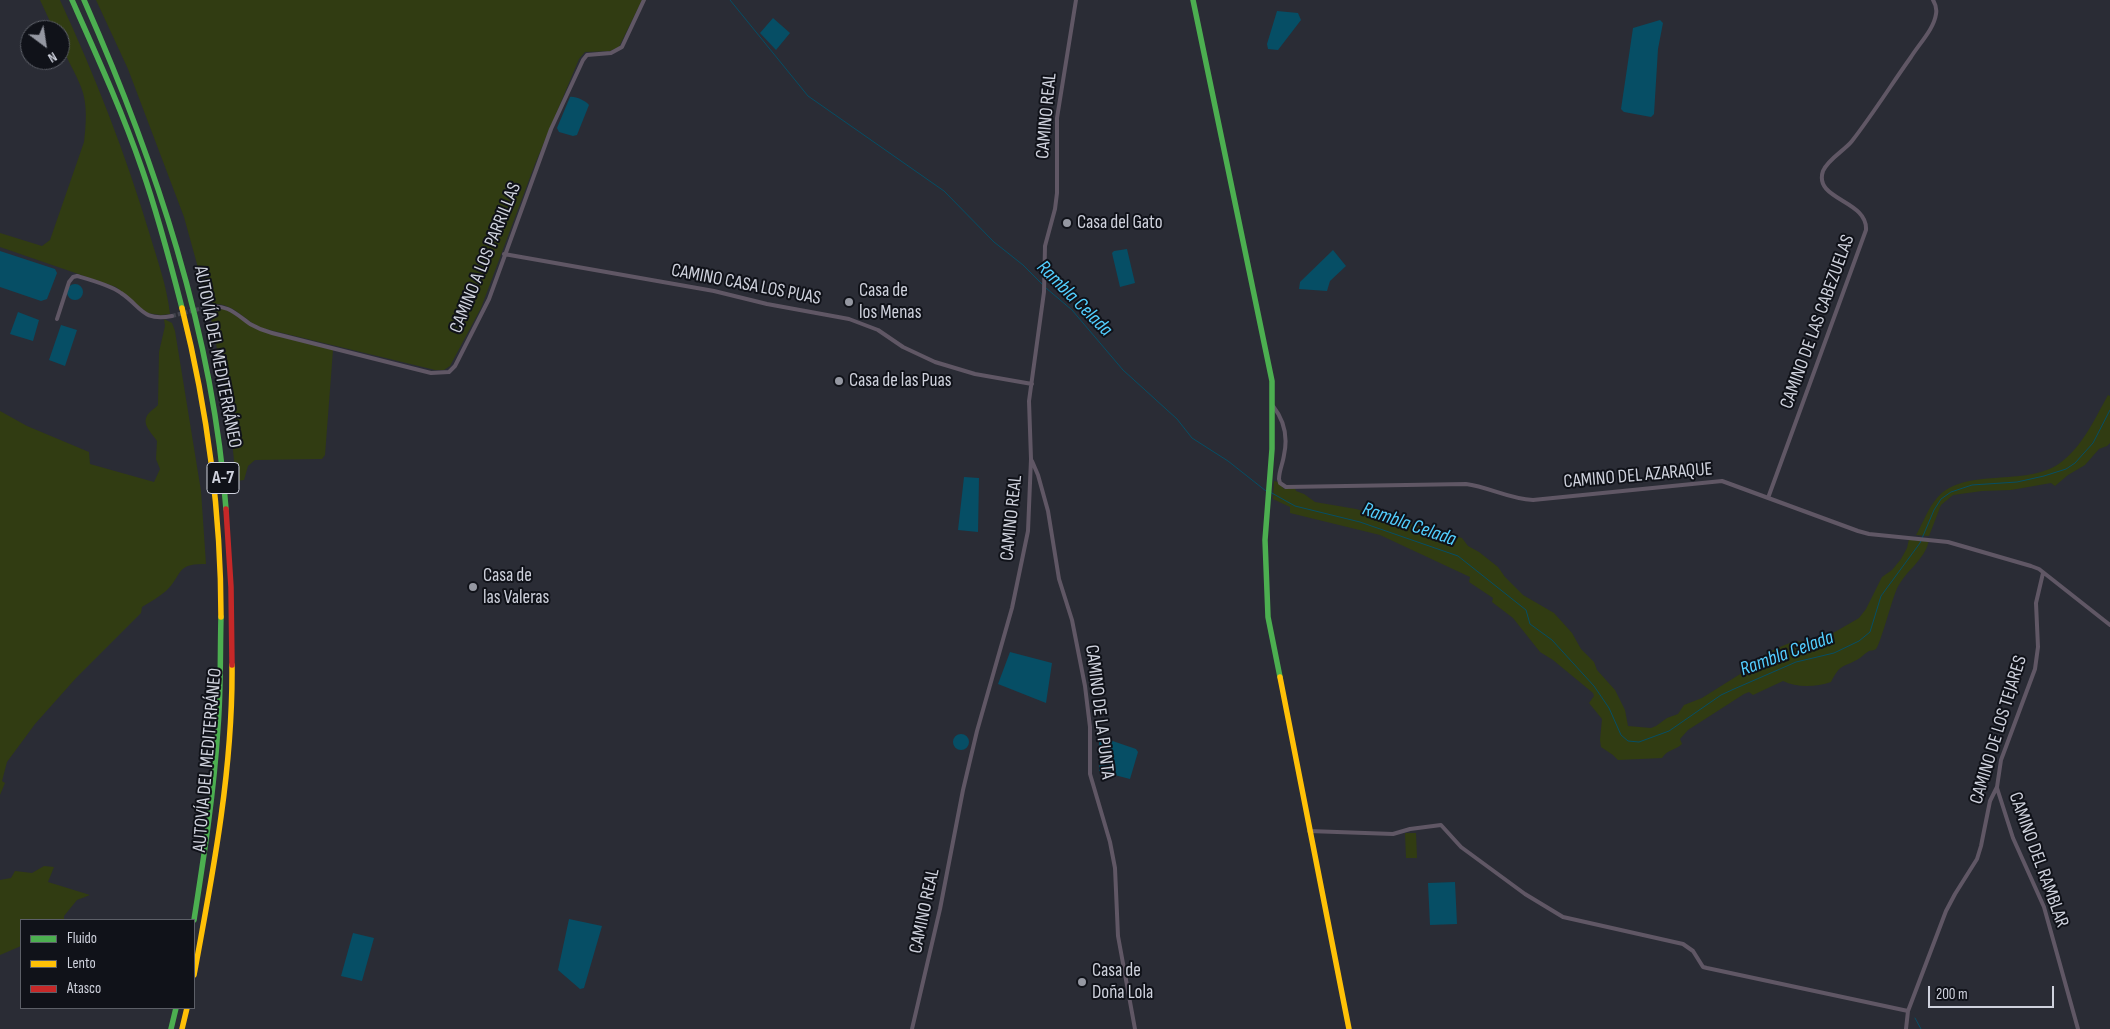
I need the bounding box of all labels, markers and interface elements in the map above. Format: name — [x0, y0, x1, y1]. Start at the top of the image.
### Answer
north arrow — [20, 20, 70, 70]
text: N — [45, 48, 60, 67]
street label: CAMINO REAL — [1032, 72, 1062, 160]
street label: CAMINO A LOS PARRILLAS — [445, 179, 527, 337]
place label: Casa del Gato — [1077, 212, 1163, 234]
marker: Casa del Gato — [1061, 217, 1073, 229]
street label: CAMINO DE LAS CABEZUELAS — [1776, 232, 1860, 412]
water label: Rambla Celada — [1031, 256, 1117, 342]
street label: CAMINO CASA LOS PUAS — [669, 259, 823, 311]
street label: AUTOVÍA DEL MEDITERRÁNEO — [188, 264, 246, 450]
place label: Casa de los Menas — [859, 280, 921, 324]
marker: Casa de los Menas — [843, 296, 855, 308]
place label: Casa de las Puas — [849, 370, 952, 392]
marker: Casa de las Puas — [833, 375, 845, 387]
street label: CAMINO DEL AZARAQUE — [1563, 458, 1713, 494]
road number: A-7 — [207, 462, 239, 493]
street label: CAMINO REAL — [996, 474, 1028, 562]
water label: Rambla Celada — [1359, 498, 1459, 552]
place label: Casa de las Valeras — [483, 565, 549, 609]
marker: Casa de las Valeras — [467, 581, 479, 593]
water label: Rambla Celada — [1737, 626, 1837, 682]
street label: CAMINO DE LA PUNTA — [1079, 643, 1119, 781]
street label: CAMINO DE LOS TEJARES — [1966, 653, 2032, 807]
street label: AUTOVÍA DEL MEDITERRÁNEO — [189, 667, 227, 853]
street label: CAMINO DEL RAMBLAR — [2003, 789, 2073, 931]
street label: CAMINO REAL — [905, 866, 945, 956]
legend — [20, 919, 195, 1009]
text: Fluido — [67, 929, 97, 948]
text: Lento — [67, 954, 96, 973]
place label: Casa de Doña Lola — [1092, 960, 1153, 1004]
marker: Casa de Doña Lola — [1076, 976, 1088, 988]
scale bar — [1930, 976, 2056, 1008]
text: Atasco — [67, 979, 101, 998]
text: 200 m — [1936, 985, 1968, 1004]

